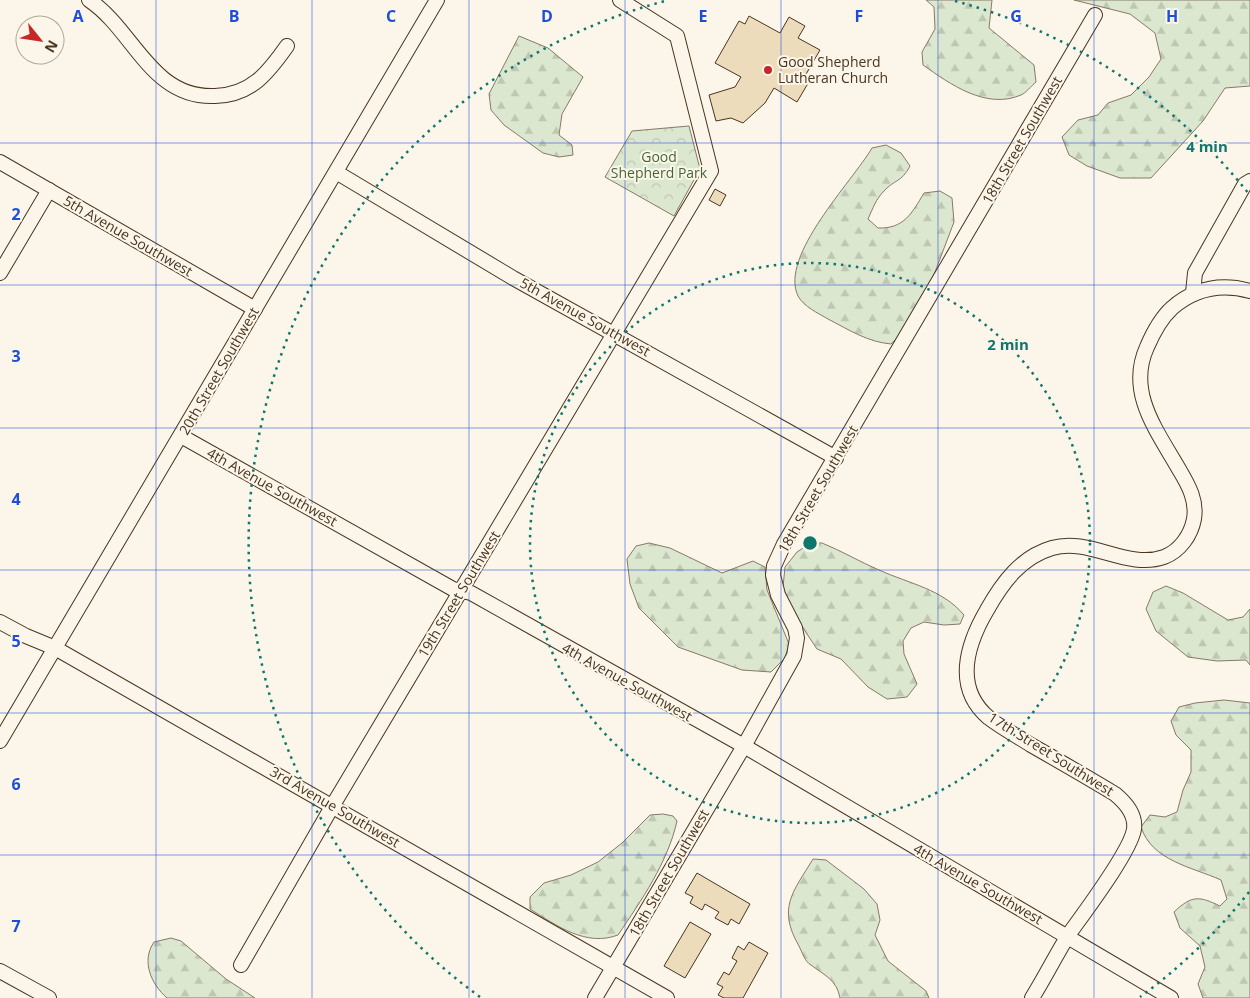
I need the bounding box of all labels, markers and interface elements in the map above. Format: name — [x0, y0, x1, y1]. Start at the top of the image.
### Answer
text: A — [72, 5, 84, 27]
text: B — [229, 5, 239, 27]
text: C — [386, 5, 396, 27]
text: D — [541, 5, 553, 27]
text: E — [699, 5, 708, 27]
text: F — [855, 5, 863, 27]
text: G — [1010, 5, 1022, 27]
text: H — [1166, 5, 1178, 27]
north arrow — [15, 15, 65, 65]
text: N — [41, 37, 63, 56]
place label: Good Shepherd Lutheran Church — [778, 52, 888, 87]
marker: Good Shepherd Lutheran Church — [762, 64, 774, 76]
street label: 18th Street Southwest — [977, 72, 1066, 207]
text: 4 min — [1186, 136, 1228, 156]
park label: Good Shepherd Park — [611, 147, 708, 182]
street label: 5th Avenue Southwest — [60, 191, 196, 280]
text: 2 — [11, 203, 21, 225]
street label: 5th Avenue Southwest — [517, 273, 654, 360]
street label: 20th Street Southwest — [174, 303, 263, 438]
text: 2 min — [987, 334, 1029, 354]
text: 3 — [11, 345, 21, 367]
street label: 18th Street Southwest — [773, 421, 862, 556]
street label: 4th Avenue Southwest — [204, 443, 341, 530]
text: 4 — [11, 488, 21, 510]
street label: 19th Street Southwest — [413, 527, 504, 661]
centre of rings — [801, 534, 819, 552]
text: 5 — [11, 630, 21, 652]
street label: 4th Avenue Southwest — [559, 638, 696, 725]
street label: 17th Street Southwest — [985, 707, 1118, 800]
street label: 3rd Avenue Southwest — [267, 762, 404, 852]
text: 6 — [11, 773, 21, 795]
street label: 18th Street Southwest — [624, 805, 713, 940]
street label: 4th Avenue Southwest — [910, 839, 1046, 928]
text: 7 — [11, 915, 21, 937]

